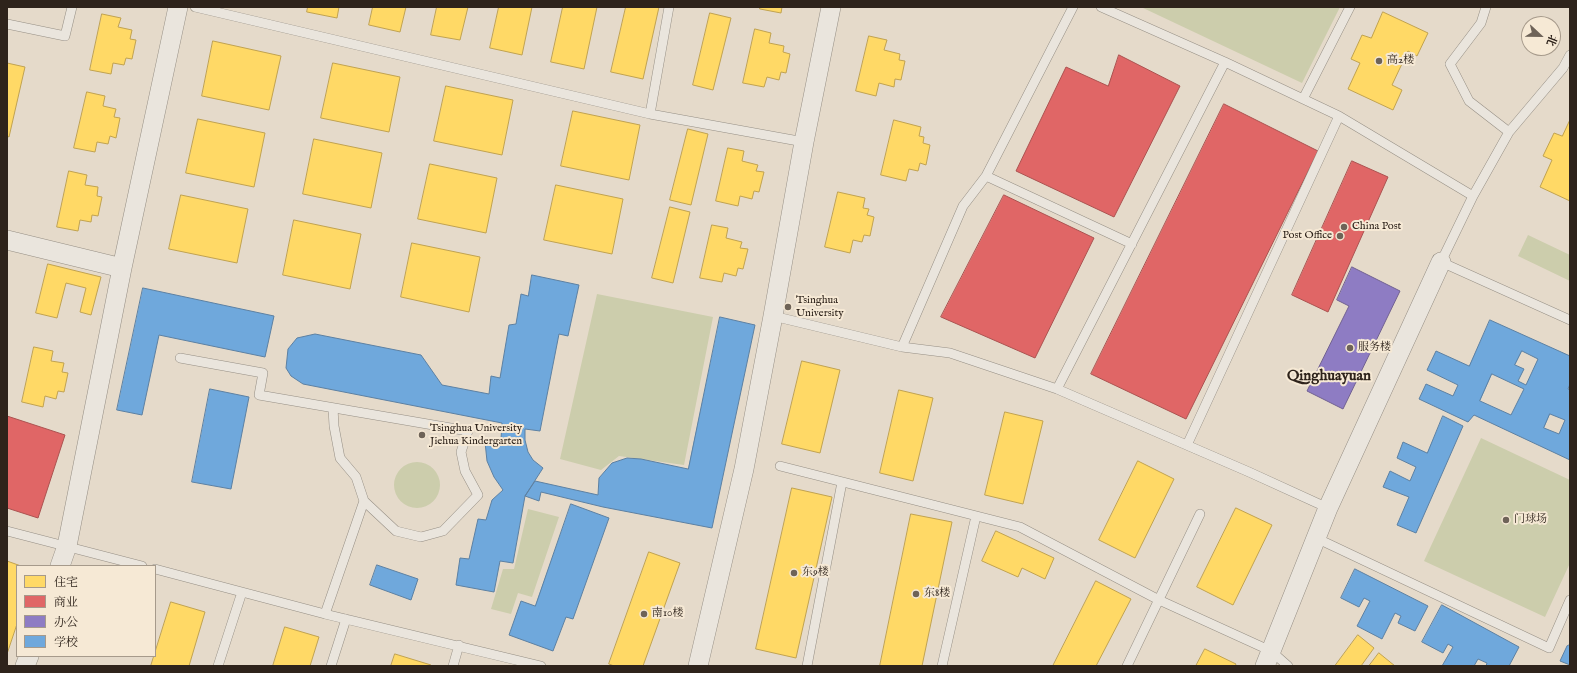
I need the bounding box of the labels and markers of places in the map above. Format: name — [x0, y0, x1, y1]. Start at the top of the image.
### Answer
place label: 高2楼 — [1387, 54, 1414, 68]
marker: 高2楼 — [1374, 56, 1384, 66]
place label: China Post — [1352, 220, 1401, 234]
marker: China Post — [1339, 222, 1349, 232]
place label: Post Office — [1282, 229, 1332, 243]
marker: Post Office — [1335, 231, 1345, 241]
place label: Tsinghua University — [796, 294, 844, 320]
marker: Tsinghua University — [783, 302, 793, 312]
place label: 服务楼 — [1358, 341, 1391, 355]
marker: 服务楼 — [1345, 343, 1355, 353]
place label: Tsinghua University Jiehua Kindergarten — [430, 422, 522, 448]
marker: Tsinghua University Jiehua Kindergarten — [417, 430, 427, 440]
place label: 门球场 — [1514, 513, 1547, 527]
marker: 门球场 — [1501, 515, 1511, 525]
place label: 东9楼 — [802, 566, 829, 580]
marker: 东9楼 — [789, 568, 799, 578]
place label: 东8楼 — [924, 587, 950, 601]
marker: 东8楼 — [911, 589, 921, 599]
place label: 南10楼 — [652, 607, 683, 621]
marker: 南10楼 — [639, 609, 649, 619]

